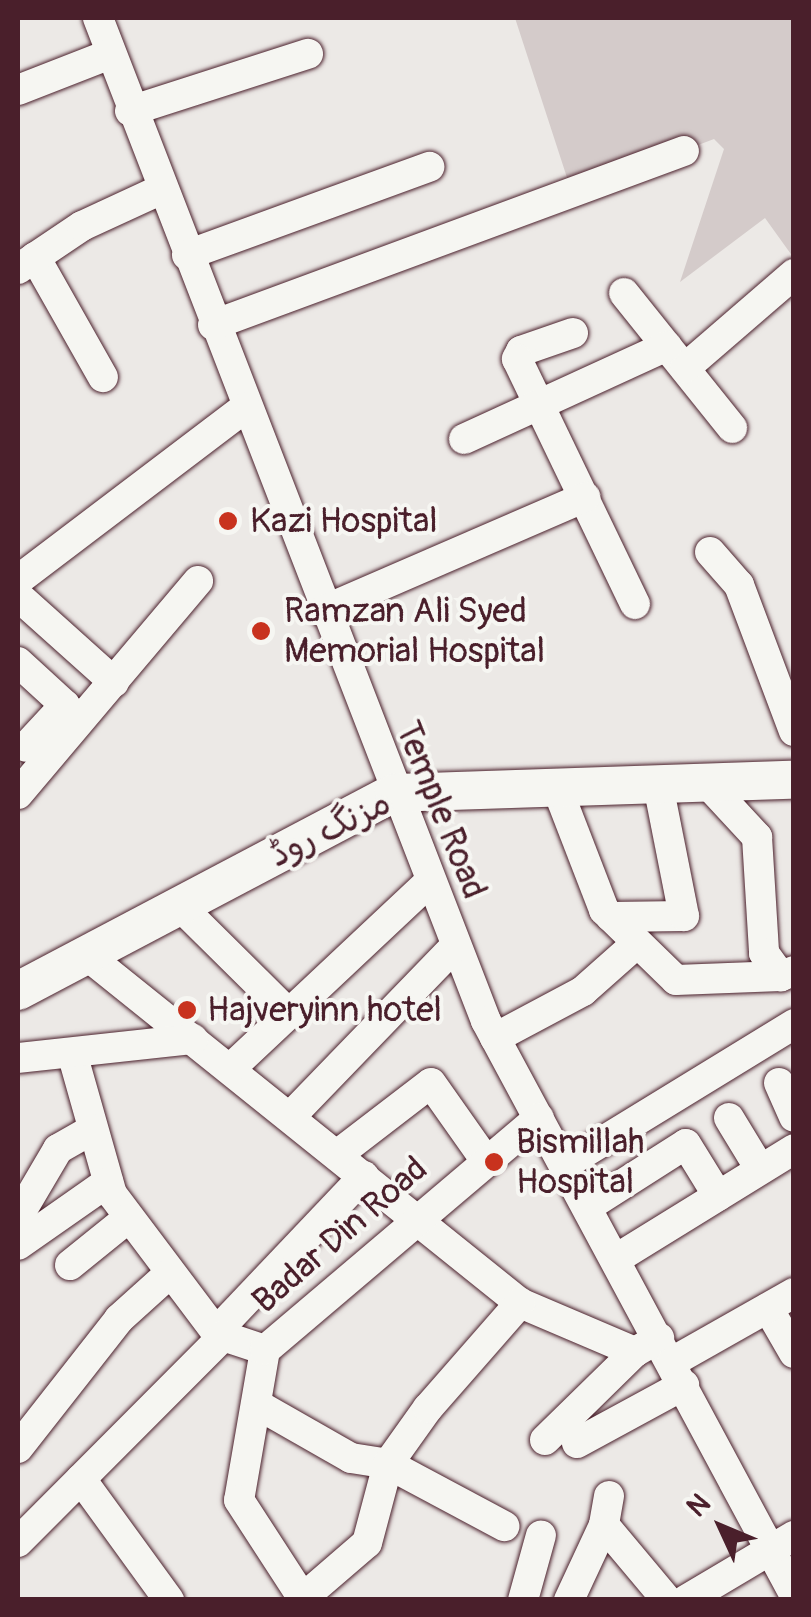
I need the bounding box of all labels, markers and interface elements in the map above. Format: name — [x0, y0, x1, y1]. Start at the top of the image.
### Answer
place label: Kazi Hospital — [250, 500, 437, 542]
marker: Kazi Hospital — [215, 508, 241, 534]
place label: Ramzan Ali Syed Memorial Hospital — [284, 590, 545, 672]
marker: Ramzan Ali Syed Memorial Hospital — [248, 618, 274, 644]
street label: Temple Road — [386, 715, 496, 905]
street label: مزنگ روڈ — [262, 782, 398, 876]
place label: Hajveryinn hotel — [207, 989, 442, 1031]
marker: Hajveryinn hotel — [176, 999, 198, 1021]
place label: Bismillah Hospital — [516, 1121, 644, 1203]
street label: Badar Din Road — [244, 1148, 436, 1322]
marker: Bismillah Hospital — [481, 1149, 507, 1175]
north arrow — [671, 1477, 771, 1577]
text: N — [680, 1487, 718, 1525]

